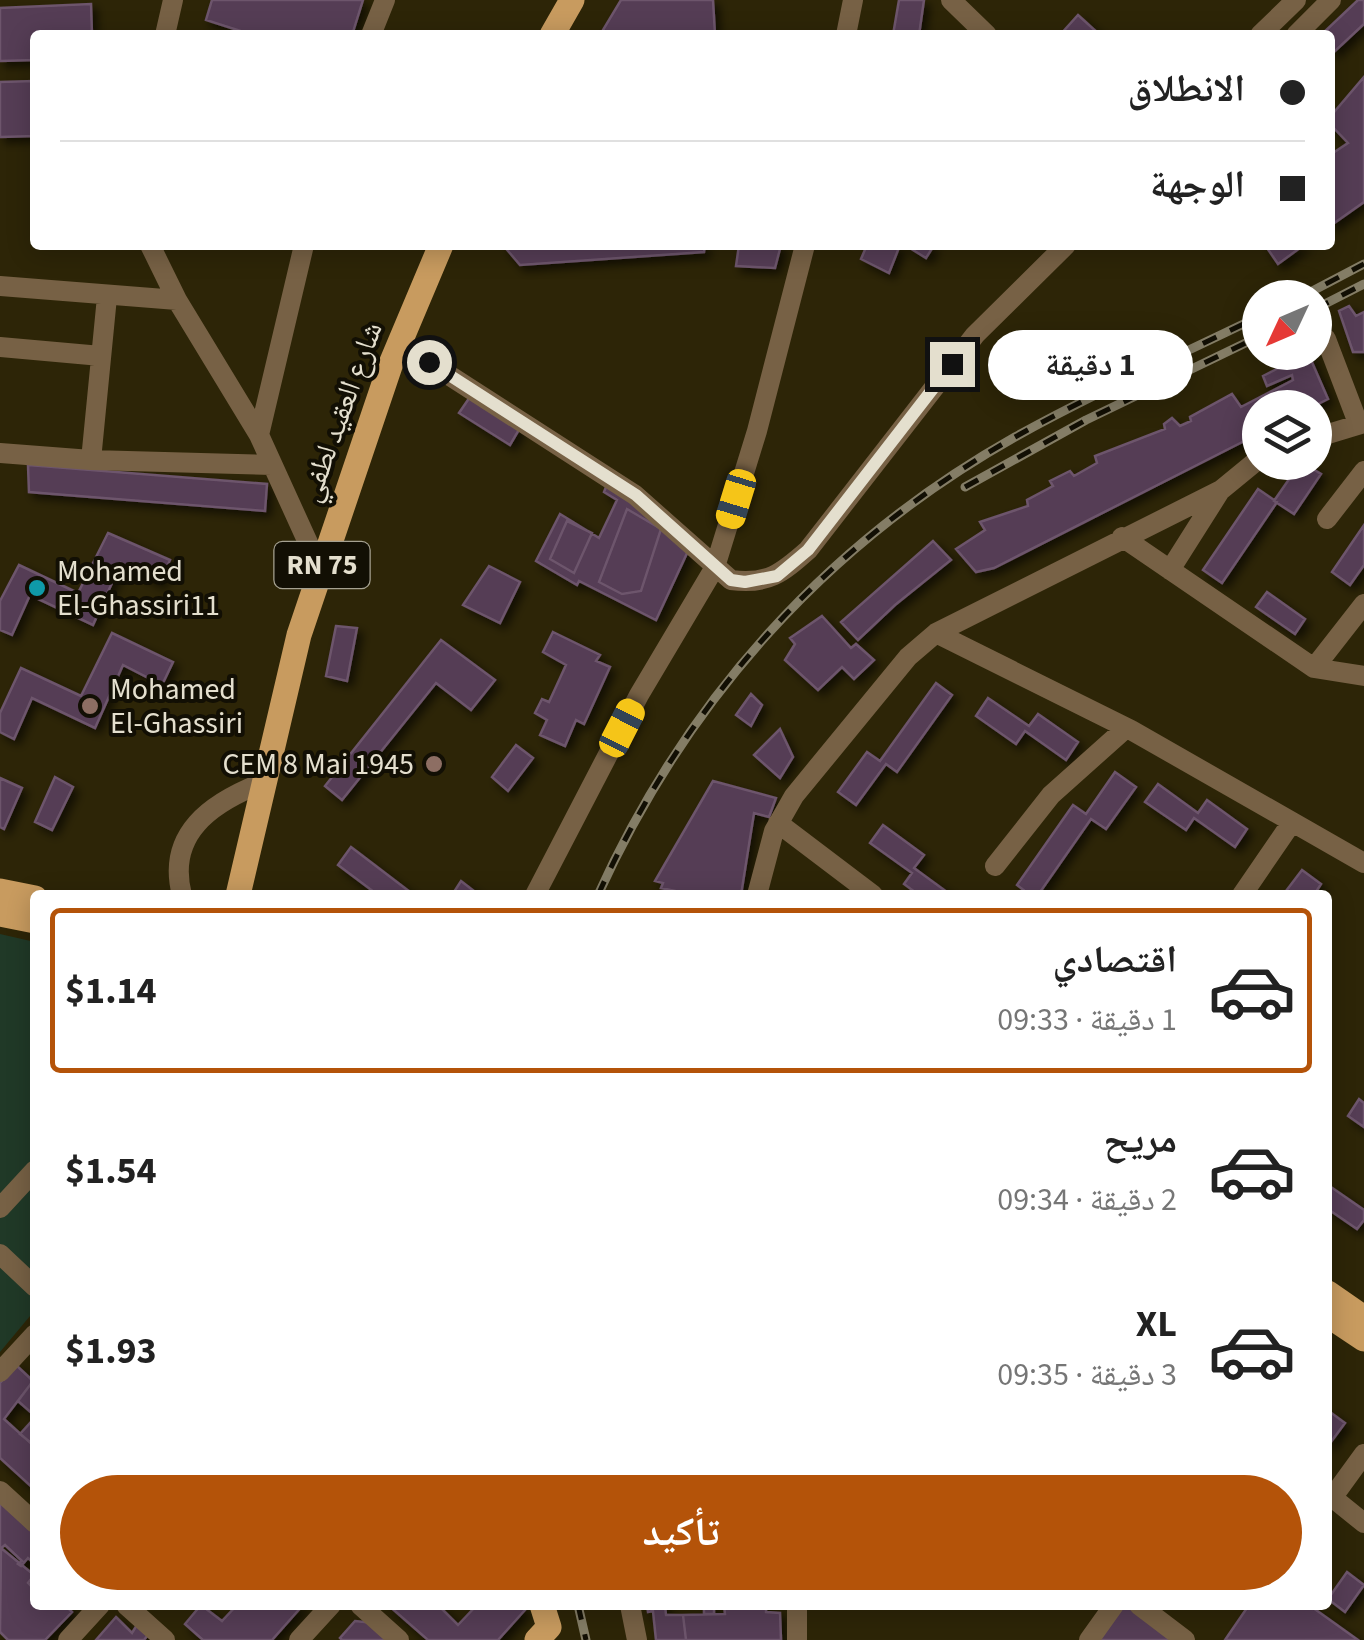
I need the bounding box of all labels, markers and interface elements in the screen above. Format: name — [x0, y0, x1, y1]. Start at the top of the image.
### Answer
text: الانطلاق — [1127, 62, 1245, 116]
text: الوجهة — [1150, 158, 1245, 212]
north arrow — [1242, 280, 1332, 370]
map controls — [1242, 280, 1332, 480]
street label: شارع العقيد لطفي — [288, 316, 395, 509]
callout: 1 دقيقة — [987, 329, 1192, 399]
route start — [407, 340, 452, 385]
route end — [930, 342, 975, 387]
text: 1 دقيقة — [1045, 342, 1136, 388]
button: layers — [1242, 390, 1332, 480]
car — [713, 466, 759, 532]
road number: RN 75 — [274, 542, 370, 588]
place label: Mohamed El-Ghassiri11 — [57, 550, 220, 627]
marker: Mohamed El-Ghassiri11 — [26, 577, 48, 599]
place label: Mohamed El-Ghassiri — [110, 668, 243, 745]
car — [595, 694, 649, 762]
marker: Mohamed El-Ghassiri — [79, 695, 101, 717]
place label: CEM 8 Mai 1945 — [222, 743, 414, 786]
marker: CEM 8 Mai 1945 — [423, 753, 445, 775]
text: اقتصادي — [1053, 933, 1177, 987]
icon: car — [1207, 946, 1297, 1036]
text: $1.14 — [65, 964, 157, 1018]
text: 1 دقيقة · 09:33 — [997, 997, 1177, 1043]
text: مريح — [1103, 1113, 1177, 1167]
icon: car — [1207, 1126, 1297, 1216]
text: $1.54 — [65, 1144, 157, 1198]
text: 2 دقيقة · 09:34 — [997, 1177, 1177, 1223]
text: XL — [1136, 1297, 1177, 1351]
icon: car — [1207, 1306, 1297, 1396]
text: $1.93 — [65, 1324, 157, 1378]
text: 3 دقيقة · 09:35 — [997, 1352, 1177, 1398]
button: تأكيد — [60, 1475, 1302, 1590]

